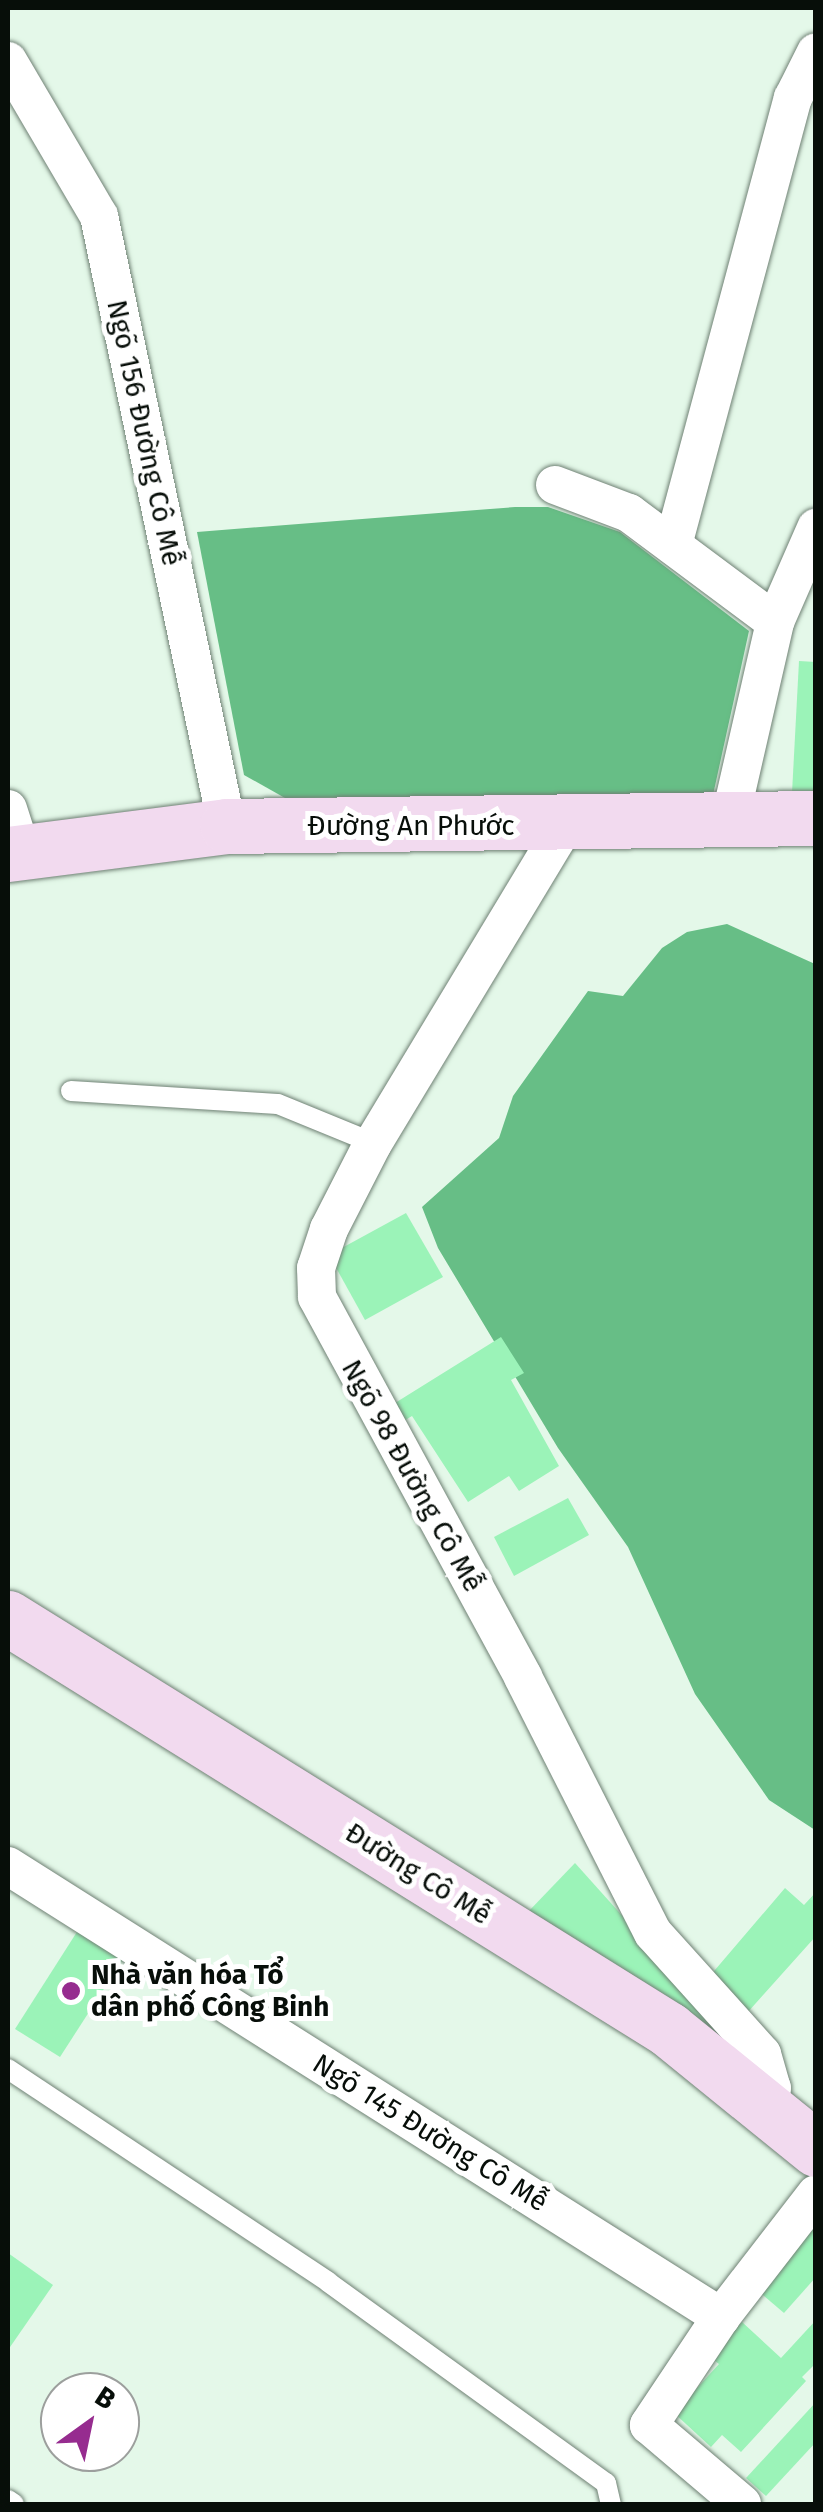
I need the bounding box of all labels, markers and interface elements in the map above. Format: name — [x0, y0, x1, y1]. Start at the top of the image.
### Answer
street label: Ngõ 156 Đường Cô Mễ — [99, 297, 189, 569]
street label: Đường An Phước — [307, 809, 515, 843]
street label: Ngõ 98 Đường Cô Mễ — [334, 1354, 490, 1598]
street label: Đường Cô Mễ — [339, 1816, 497, 1932]
place label: Nhà văn hóa Tổ dân phố Công Binh — [91, 1958, 329, 2024]
marker: Nhà văn hóa Tổ dân phố Công Binh — [60, 1980, 82, 2002]
street label: Ngõ 145 Đường Cô Mễ — [306, 2047, 554, 2219]
north arrow — [40, 2372, 140, 2472]
text: B — [89, 2380, 122, 2417]

